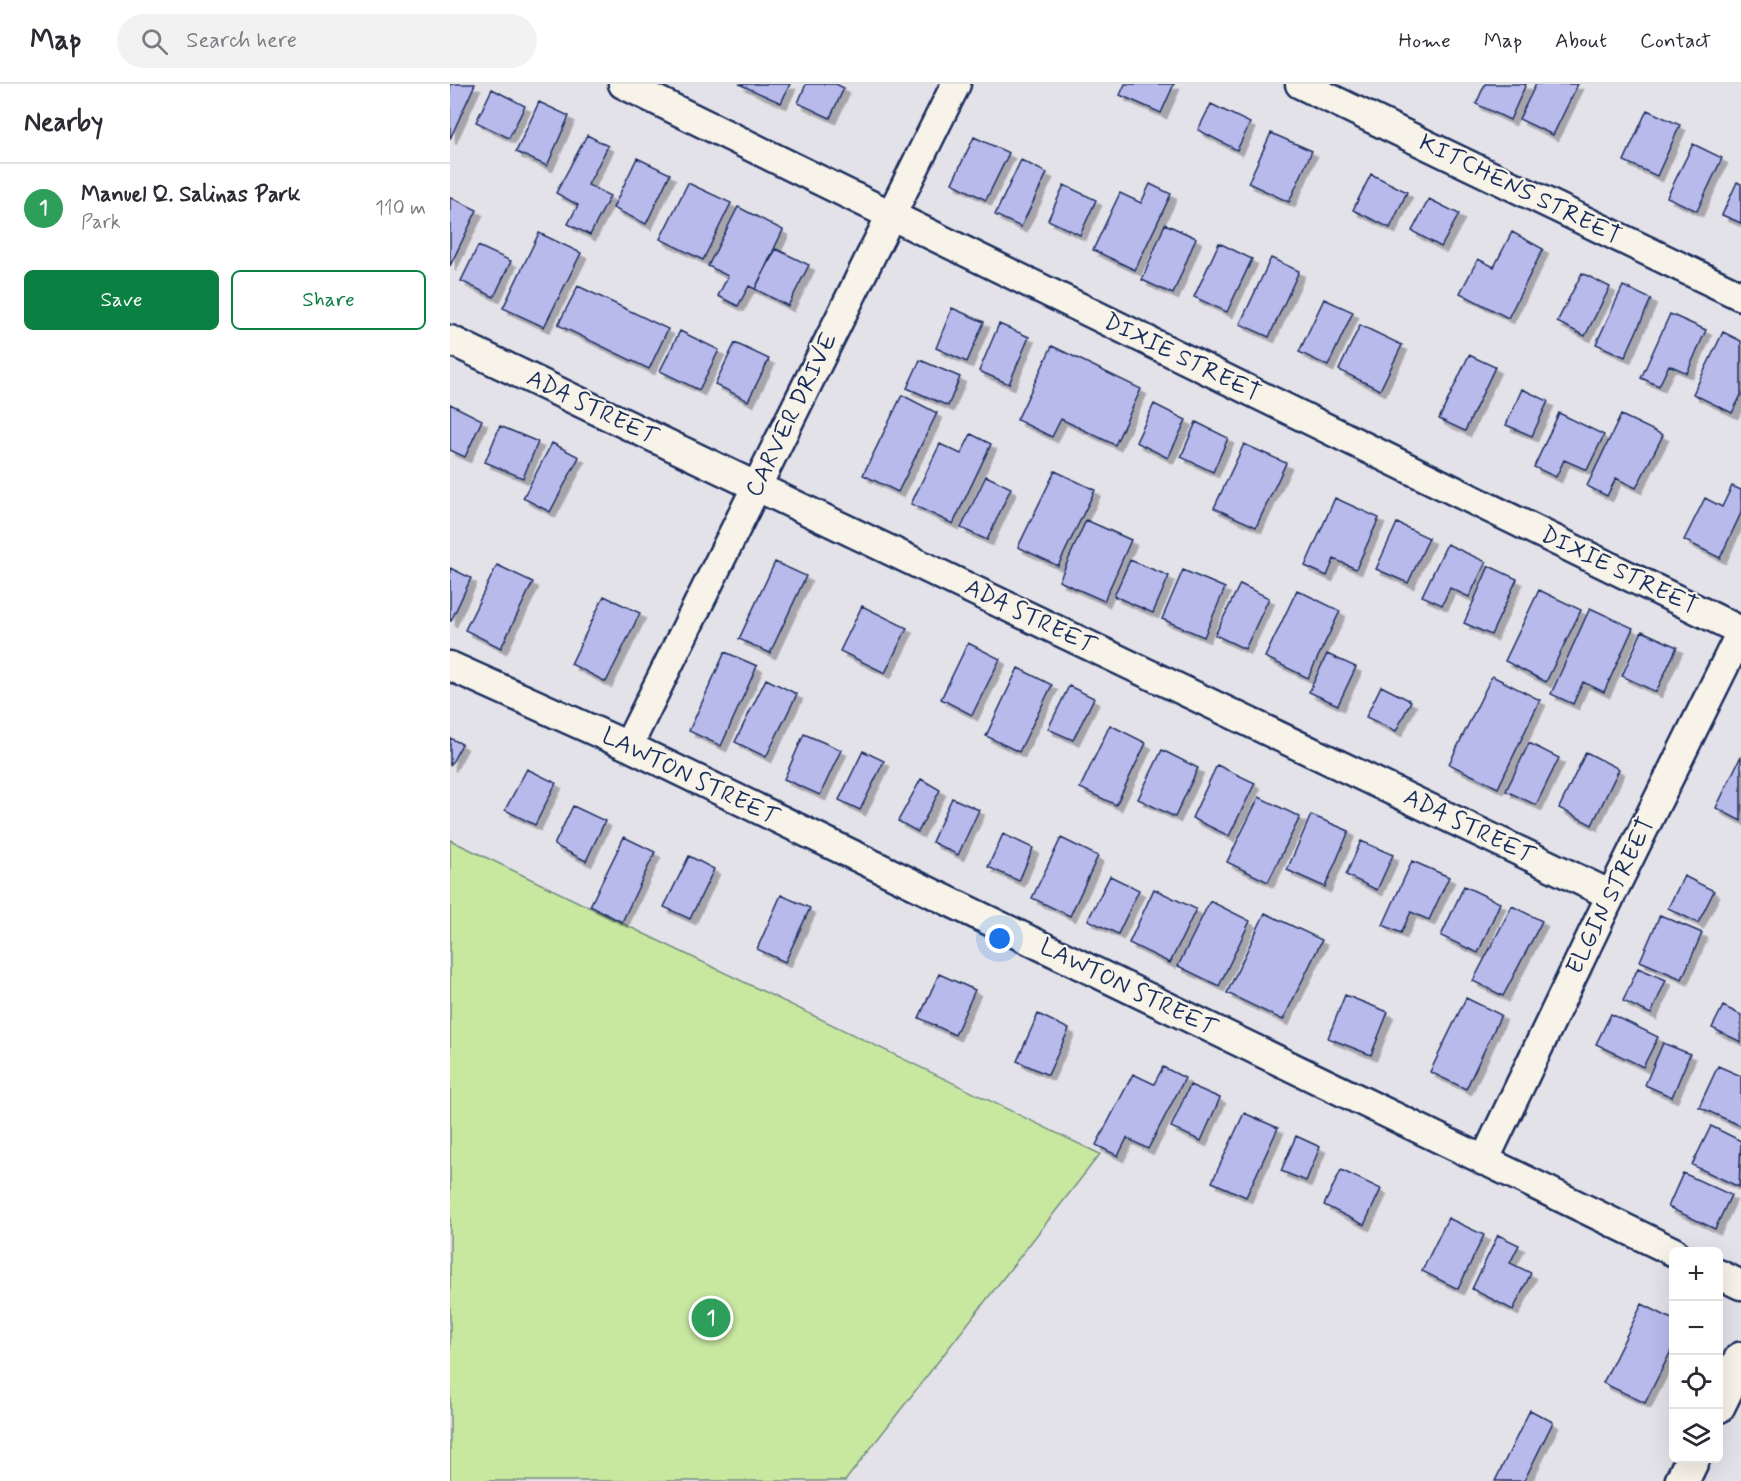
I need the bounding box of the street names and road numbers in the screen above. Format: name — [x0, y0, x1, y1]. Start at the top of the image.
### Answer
street label: KITCHENS STREET — [1414, 128, 1626, 252]
street label: DIXIE STREET — [1098, 307, 1266, 409]
street label: CARVER DRIVE — [739, 328, 845, 502]
street label: ADA STREET — [521, 363, 663, 453]
street label: DIXIE STREET — [1535, 520, 1703, 622]
street label: ADA STREET — [959, 572, 1101, 662]
street label: LAWTON STREET — [597, 721, 784, 833]
street label: ADA STREET — [1398, 782, 1540, 872]
street label: ELGIN STREET — [1560, 812, 1662, 980]
street label: LAWTON STREET — [1035, 932, 1222, 1044]

